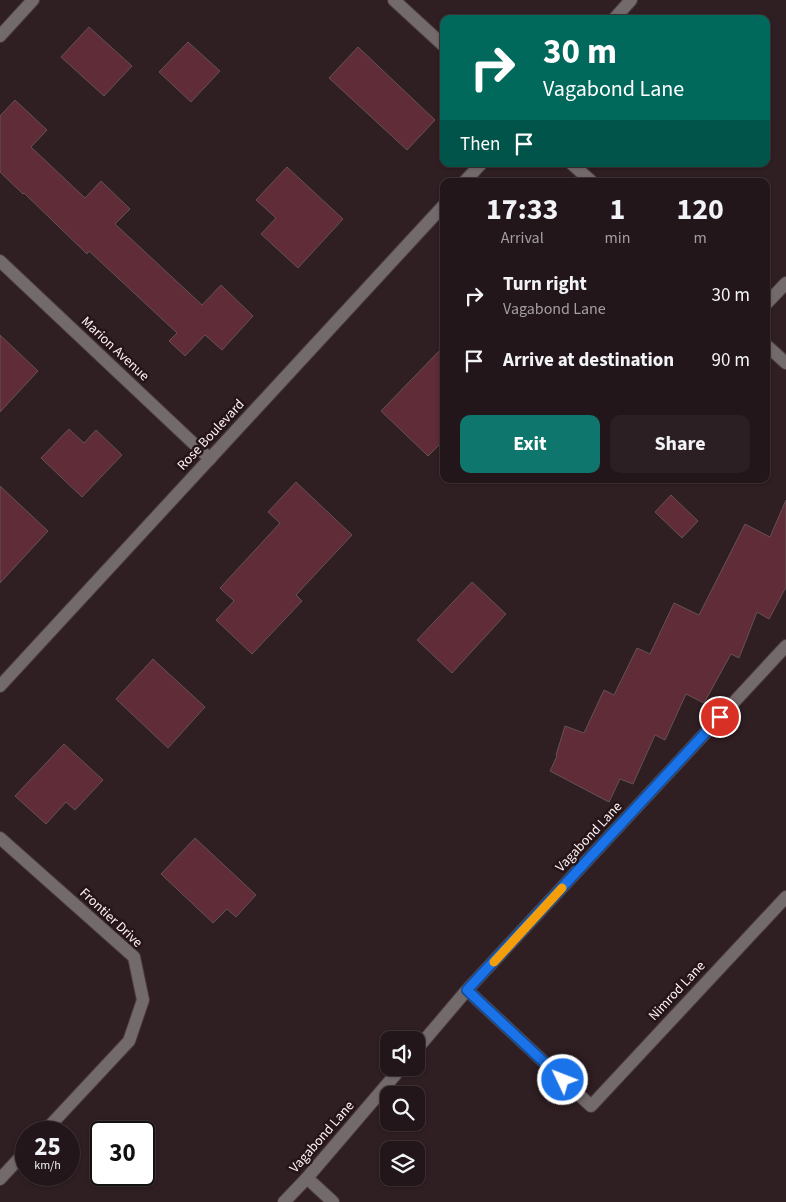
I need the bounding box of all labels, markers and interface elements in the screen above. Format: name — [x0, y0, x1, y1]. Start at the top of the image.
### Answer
text: 30 m — [543, 27, 617, 77]
icon: right — [460, 35, 525, 100]
text: Vagabond Lane — [543, 73, 684, 105]
icon: arrive — [510, 130, 538, 158]
text: Then — [460, 131, 500, 158]
text: 17:33 — [486, 188, 558, 231]
text: 1 — [609, 188, 625, 231]
text: 120 — [676, 188, 724, 231]
text: Arrival — [501, 227, 544, 249]
text: min — [604, 227, 630, 249]
text: m — [694, 227, 707, 249]
text: Turn right — [503, 271, 587, 298]
icon: right — [460, 282, 488, 310]
text: 30 m — [712, 282, 750, 309]
text: Vagabond Lane — [503, 298, 606, 320]
street label: Marion Avenue — [76, 312, 154, 386]
icon: arrive — [460, 347, 488, 375]
text: Arrive at destination — [503, 347, 674, 374]
text: 90 m — [712, 347, 750, 374]
street label: Rose Boulevard — [173, 395, 249, 475]
button: Exit — [460, 415, 600, 473]
button: Share — [610, 415, 750, 473]
pin — [699, 696, 741, 738]
icon: arrive — [706, 703, 734, 731]
street label: Vagabond Lane — [551, 797, 627, 877]
street label: Frontier Drive — [75, 883, 147, 953]
street label: Nimrod Lane — [644, 957, 710, 1025]
map controls — [380, 1031, 425, 1186]
button: sound — [380, 1031, 425, 1076]
position arrow — [536, 1053, 588, 1105]
button: search — [380, 1086, 425, 1131]
street label: Vagabond Lane — [285, 1096, 359, 1177]
speed limit sign: 30 — [90, 1121, 155, 1186]
text: 25 — [34, 1129, 61, 1165]
button: layers — [380, 1141, 425, 1186]
text: km/h — [34, 1157, 61, 1174]

